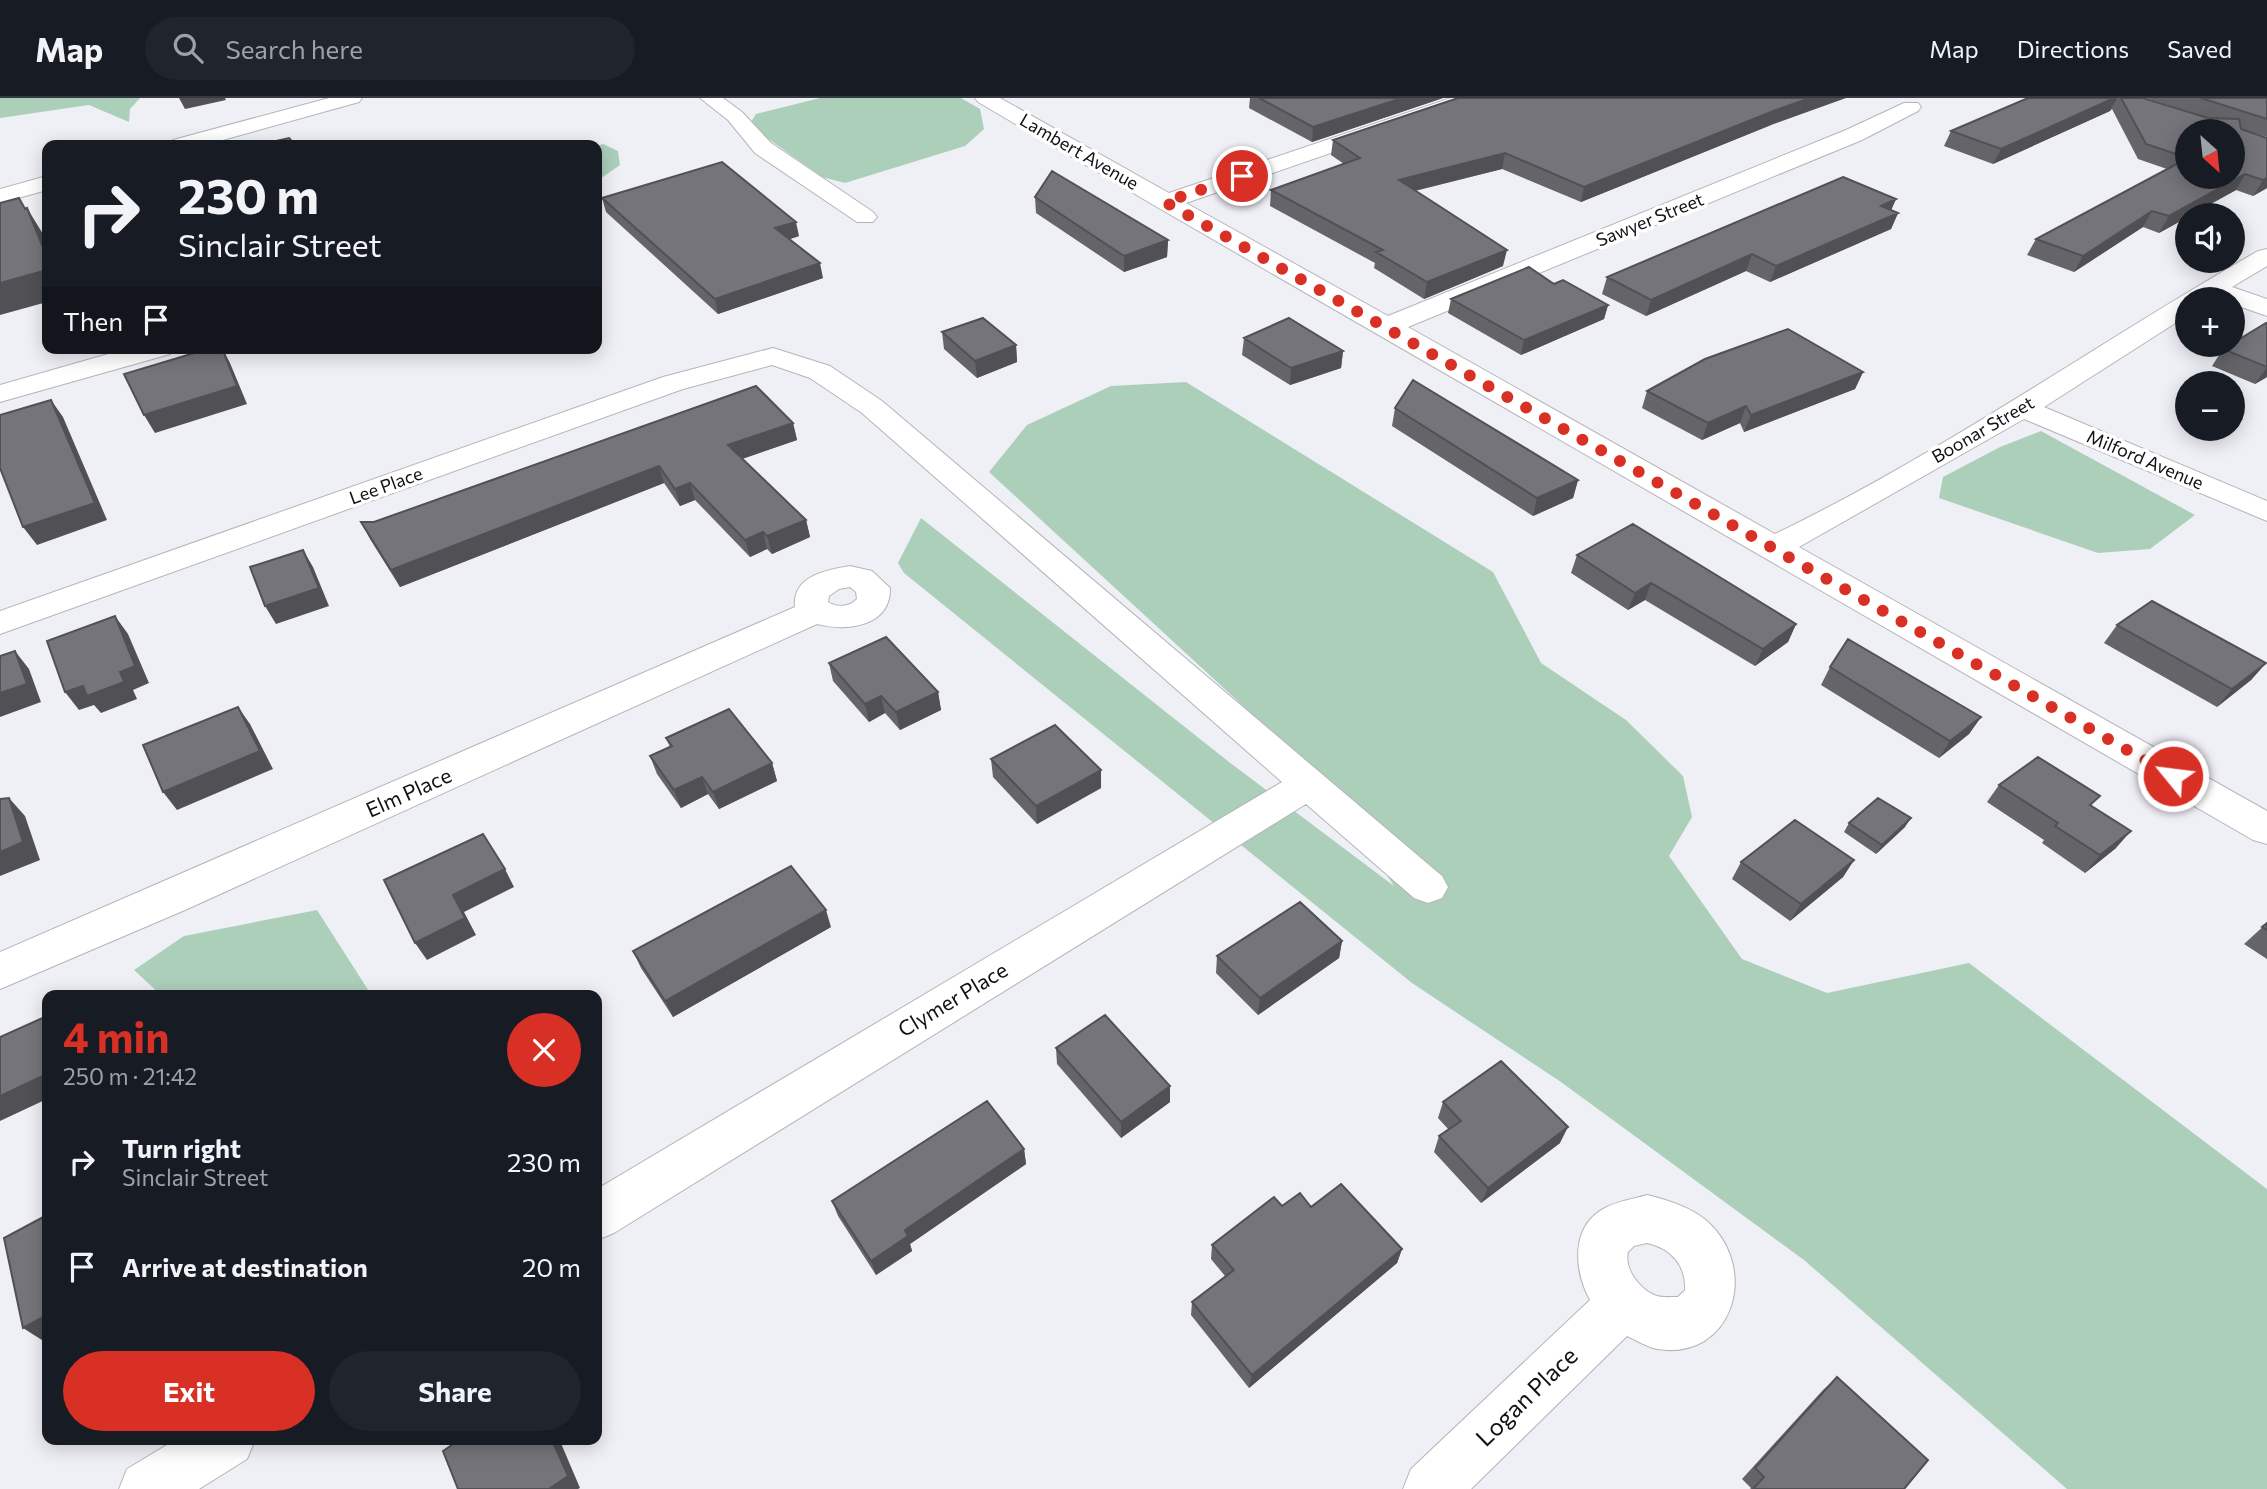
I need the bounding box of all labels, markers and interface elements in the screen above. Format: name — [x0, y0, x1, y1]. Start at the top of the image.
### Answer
search box — [145, 17, 635, 80]
text: Map — [35, 28, 103, 69]
icon: search — [169, 29, 207, 67]
text: Search here — [225, 33, 363, 64]
text: Map — [1929, 34, 1979, 63]
text: Directions — [2017, 34, 2129, 63]
text: Saved — [2167, 34, 2232, 63]
street label: Lambert Avenue — [1016, 108, 1143, 194]
north arrow — [2175, 119, 2245, 189]
map controls — [2175, 119, 2245, 441]
pin — [1212, 146, 1272, 206]
icon: arrive — [1223, 157, 1261, 195]
text: 230 m — [178, 164, 319, 224]
icon: right — [63, 168, 154, 259]
street label: Sawyer Street — [1593, 187, 1707, 251]
button: sound — [2175, 203, 2245, 273]
text: Sinclair Street — [178, 224, 382, 264]
button: + — [2175, 287, 2245, 357]
icon: arrive — [137, 301, 175, 339]
text: Then — [63, 305, 123, 336]
button: − — [2175, 371, 2245, 441]
street label: Boonar Street — [1927, 391, 2038, 467]
street label: Milford Avenue — [2084, 425, 2207, 494]
street label: Lee Place — [346, 462, 425, 508]
position arrow — [2136, 739, 2210, 813]
street label: Elm Place — [362, 762, 455, 822]
street label: Clymer Place — [893, 956, 1012, 1041]
text: 4 min — [63, 1010, 169, 1062]
button: close — [507, 1013, 581, 1087]
text: 250 m · 21:42 — [63, 1062, 197, 1090]
text: Turn right — [122, 1132, 241, 1163]
icon: right — [63, 1143, 101, 1181]
text: 230 m — [507, 1146, 581, 1177]
text: Sinclair Street — [122, 1163, 268, 1191]
icon: arrive — [63, 1248, 101, 1286]
text: Arrive at destination — [122, 1251, 368, 1282]
text: 20 m — [522, 1251, 581, 1282]
street label: Logan Place — [1469, 1340, 1583, 1452]
button: Exit — [63, 1351, 315, 1431]
button: Share — [329, 1351, 581, 1431]

